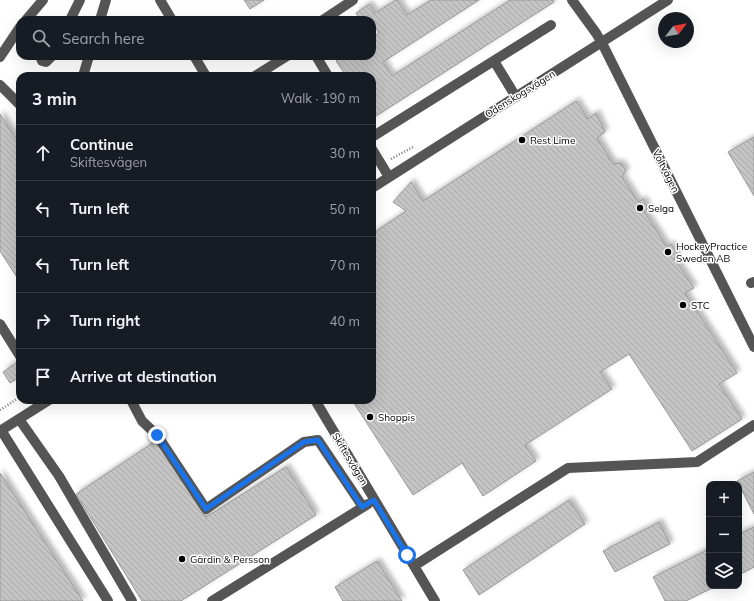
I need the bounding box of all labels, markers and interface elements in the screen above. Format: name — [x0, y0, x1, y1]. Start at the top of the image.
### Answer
north arrow — [658, 12, 694, 48]
search box — [16, 16, 376, 60]
icon: search — [30, 27, 52, 49]
text: Search here — [62, 29, 144, 48]
street label: Odenskogsvägen — [483, 67, 558, 121]
text: 3 min — [32, 88, 77, 109]
text: Walk · 190 m — [281, 90, 360, 106]
place label: Rest Lime — [530, 134, 575, 147]
text: Continue — [70, 135, 133, 154]
marker: Rest Lime — [517, 135, 527, 145]
icon: ahead — [32, 142, 54, 164]
text: 30 m — [330, 145, 360, 161]
street label: Voltvägen — [650, 147, 682, 195]
text: Skiftesvägen — [70, 154, 147, 170]
icon: left — [32, 198, 54, 220]
text: Turn left — [70, 199, 129, 218]
text: 50 m — [330, 201, 360, 217]
place label: Selga — [648, 202, 674, 215]
marker: Selga — [635, 203, 645, 213]
place label: HockeyPractice Sweden AB — [676, 240, 747, 265]
marker: HockeyPractice Sweden AB — [663, 247, 673, 257]
icon: left — [32, 254, 54, 276]
text: Turn left — [70, 255, 129, 274]
text: 70 m — [330, 257, 360, 273]
place label: STC — [691, 299, 710, 312]
marker: STC — [678, 300, 688, 310]
icon: right — [32, 310, 54, 332]
text: Turn right — [70, 311, 140, 330]
text: 40 m — [330, 313, 360, 329]
icon: arrive — [32, 366, 54, 388]
text: Arrive at destination — [70, 367, 217, 386]
place label: Shoppis — [378, 411, 415, 424]
marker: Shoppis — [365, 412, 375, 422]
route end — [148, 426, 166, 444]
street label: Skiftesvägen — [329, 430, 371, 488]
map controls — [706, 481, 742, 589]
button: + — [706, 481, 742, 517]
button: − — [706, 517, 742, 553]
route start — [398, 546, 416, 564]
place label: Gärdin & Persson — [190, 553, 270, 566]
button: layers — [706, 553, 742, 589]
marker: Gärdin & Persson — [177, 554, 187, 564]

